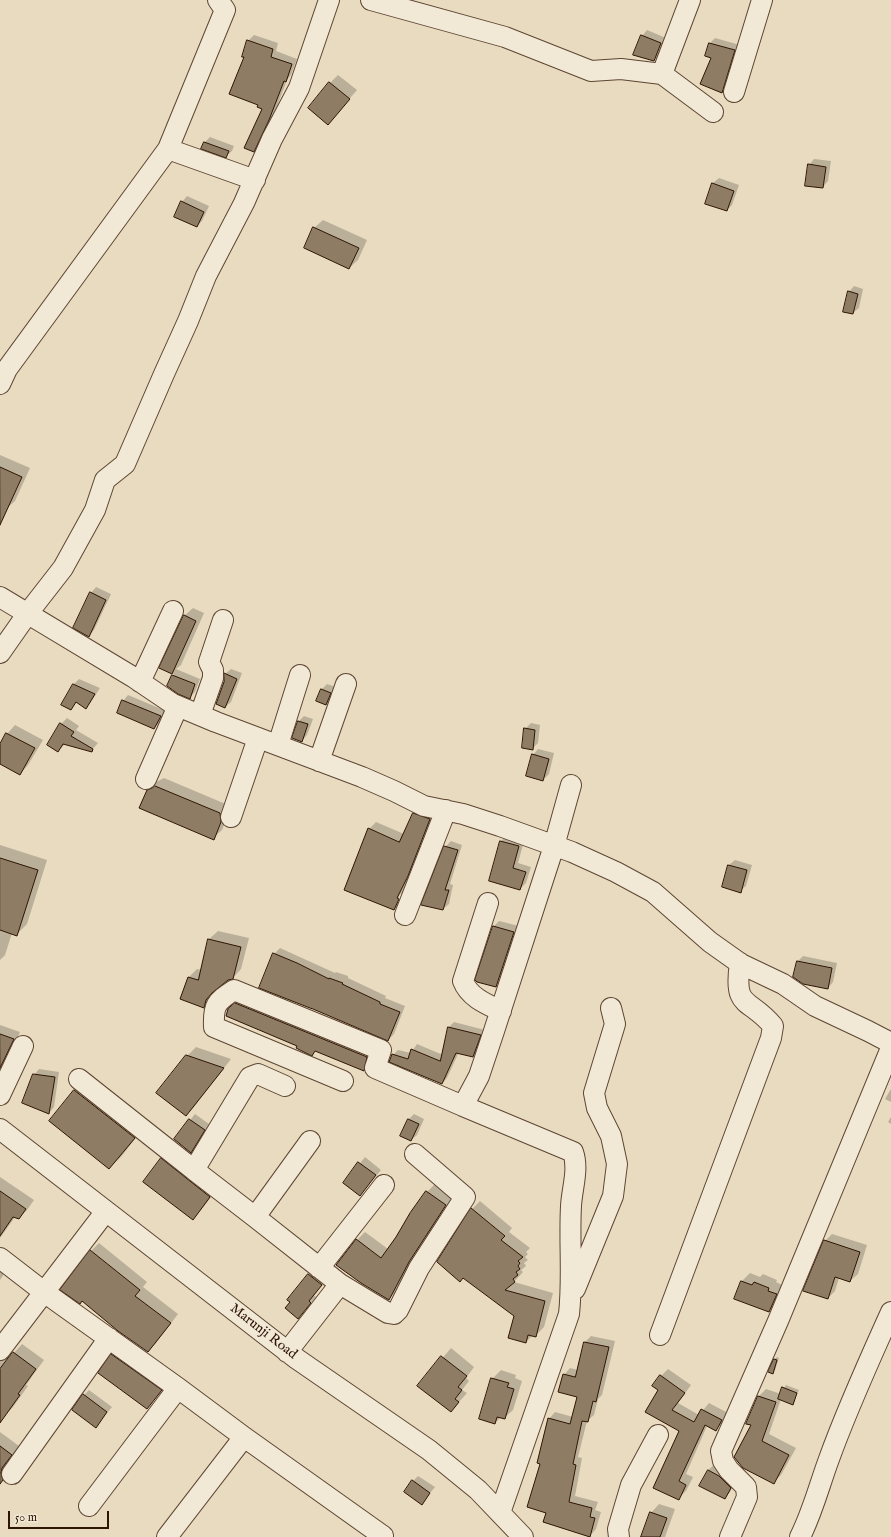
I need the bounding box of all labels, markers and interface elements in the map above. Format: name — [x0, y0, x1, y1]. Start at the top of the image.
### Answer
street label: Marunji Road — [226, 1301, 300, 1363]
scale bar — [10, 1503, 111, 1529]
text: 50 m — [15, 1510, 37, 1525]

